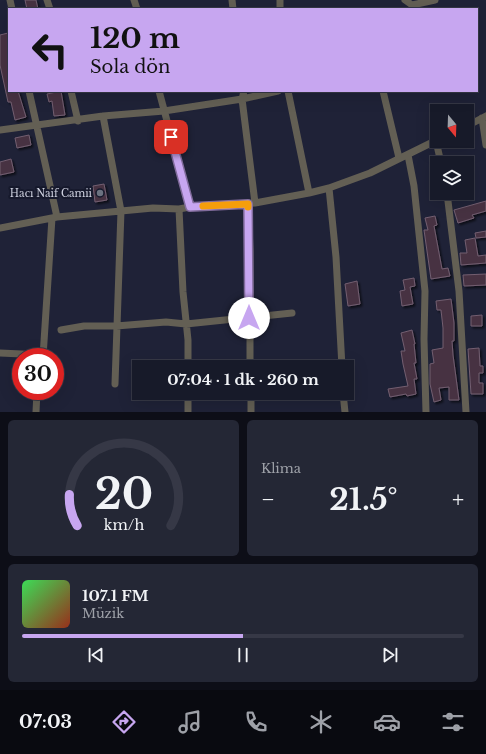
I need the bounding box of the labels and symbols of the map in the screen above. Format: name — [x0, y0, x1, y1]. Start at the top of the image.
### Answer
north arrow — [430, 104, 474, 148]
pin — [154, 120, 188, 154]
place label: Hacı Naif Camii — [10, 187, 93, 200]
marker: Hacı Naif Camii — [95, 188, 105, 198]
position arrow — [228, 297, 270, 339]
speed limit sign: 30 — [12, 348, 64, 400]

